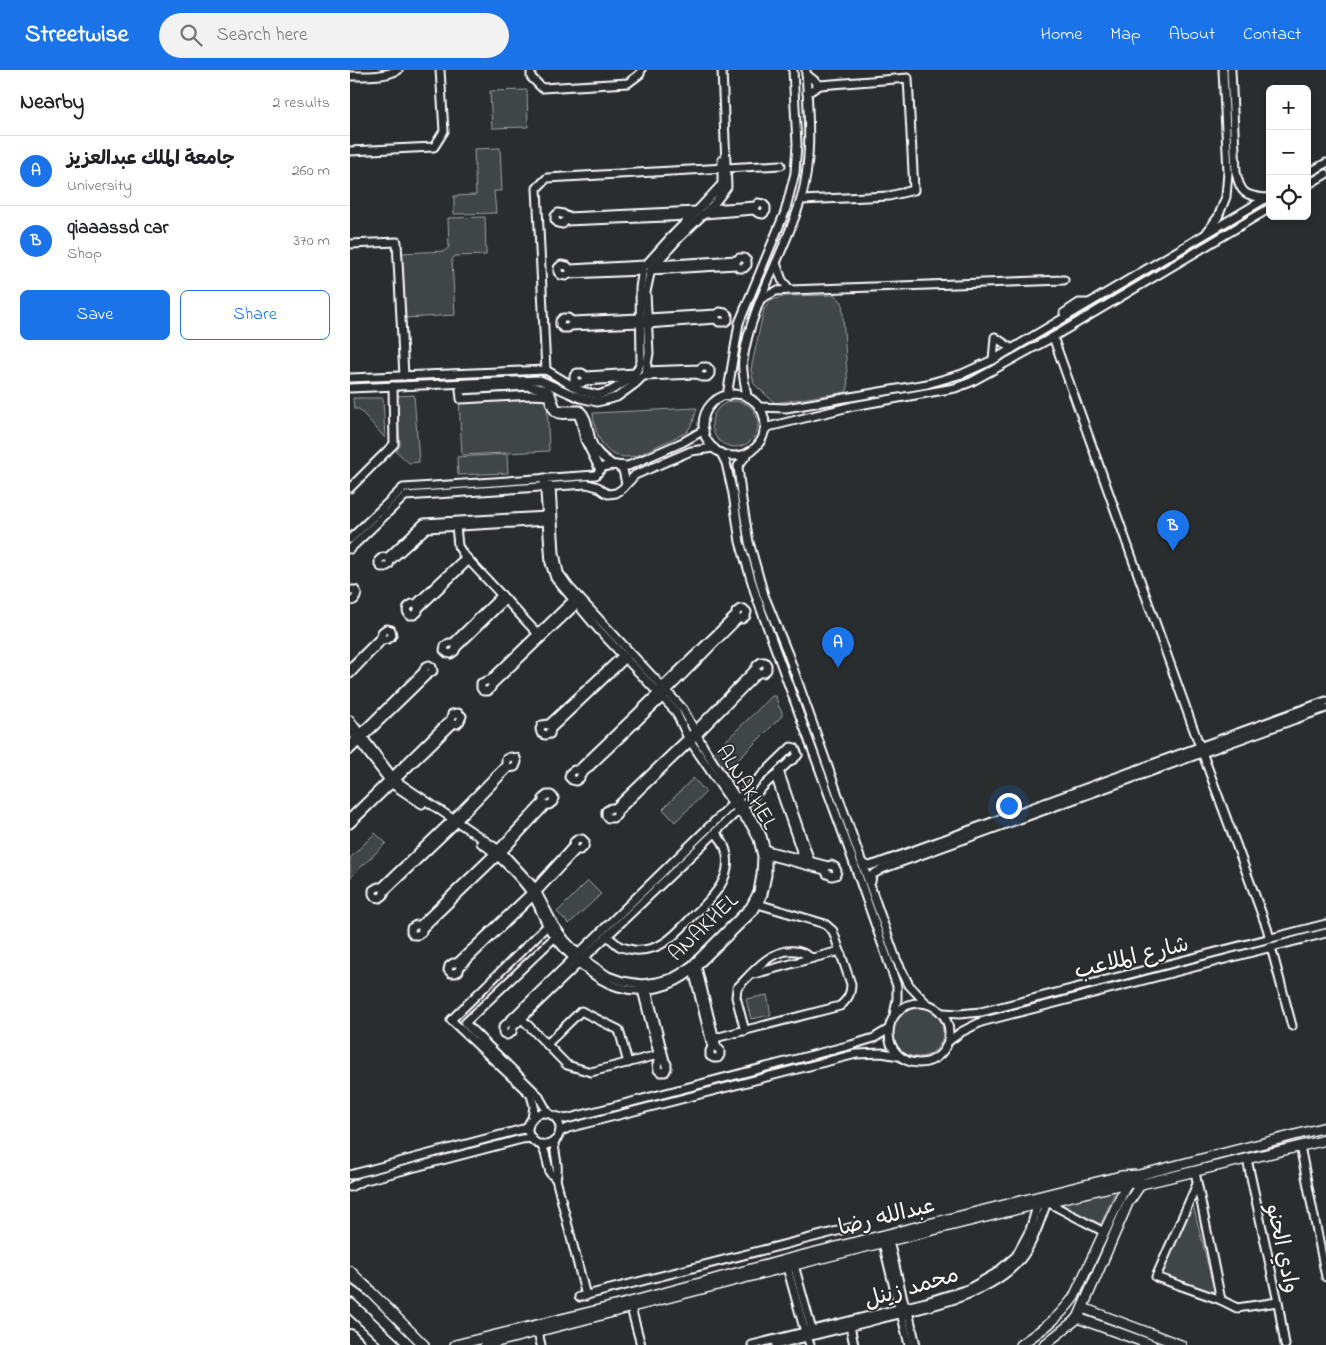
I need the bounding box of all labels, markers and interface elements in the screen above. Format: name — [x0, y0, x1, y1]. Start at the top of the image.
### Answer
search box — [159, 13, 509, 58]
text: Streetwise — [25, 18, 129, 53]
icon: search — [177, 21, 205, 49]
text: Search here — [217, 22, 308, 49]
text: Home — [1041, 22, 1082, 48]
text: Map — [1110, 22, 1141, 48]
text: About — [1169, 22, 1215, 48]
text: Contact — [1243, 22, 1301, 48]
map controls — [1266, 85, 1311, 220]
button: + — [1266, 85, 1311, 130]
text: Nearby — [20, 88, 84, 118]
text: 2 results — [272, 91, 330, 115]
button: − — [1266, 130, 1311, 175]
text: جامعة الملك عبدالعزيز — [67, 146, 235, 173]
text: A — [31, 159, 41, 183]
text: 260 m — [292, 159, 330, 183]
text: University — [67, 174, 132, 198]
button: locate — [1266, 175, 1311, 220]
text: qiaaassd car — [67, 215, 168, 242]
text: B — [31, 229, 41, 253]
text: 370 m — [293, 229, 330, 253]
text: Shop — [67, 242, 102, 266]
button: Save — [20, 290, 170, 340]
button: Share — [180, 290, 330, 340]
pin: B — [1157, 510, 1189, 551]
pin: A — [822, 627, 854, 668]
street label: ALNAKHEL — [707, 739, 785, 837]
your location — [996, 793, 1022, 819]
street label: ANAKHEL — [662, 886, 747, 970]
street label: شارع الملاعب — [1071, 929, 1192, 989]
street label: عبدالله رضا — [835, 1190, 938, 1245]
street label: وادي الحنو — [1256, 1200, 1306, 1296]
street label: محمد زينل — [861, 1260, 963, 1318]

